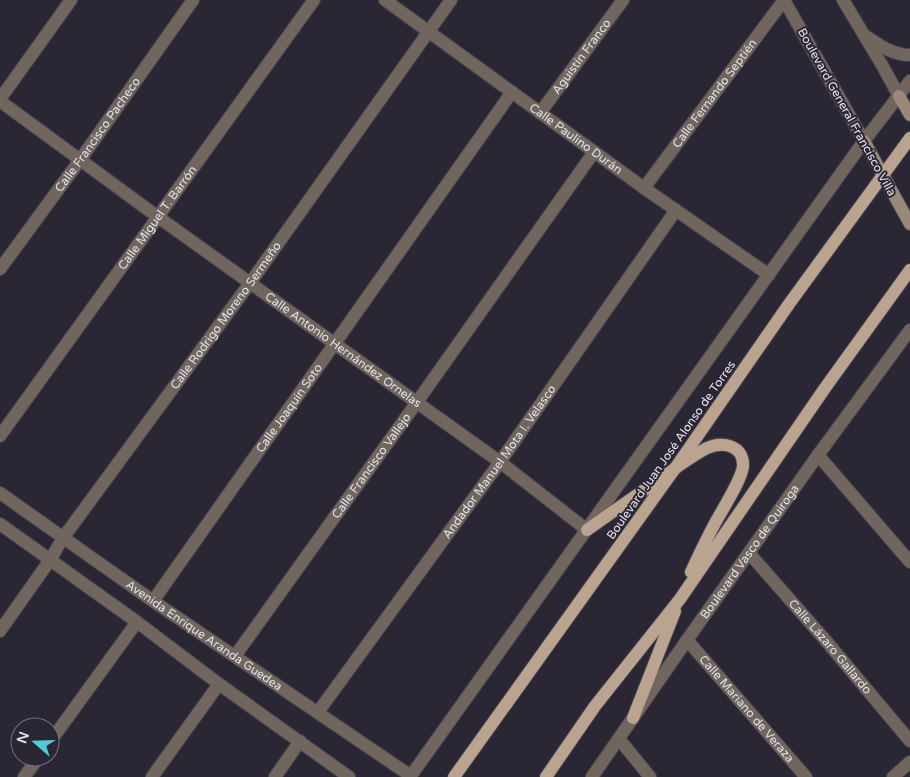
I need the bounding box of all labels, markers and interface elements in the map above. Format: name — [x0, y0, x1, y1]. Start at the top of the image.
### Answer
street label: Aguistín Franco — [549, 16, 614, 97]
street label: Boulevard General Francisco Villa — [795, 26, 899, 198]
street label: Calle Fernando Septién — [669, 36, 760, 150]
street label: Calle Francisco Pacheco — [52, 75, 143, 195]
street label: Calle Paulino Durán — [527, 100, 625, 177]
street label: Calle Miguel T. Barrón — [115, 163, 199, 273]
street label: Calle Rodrigo Moreno Sermeño — [167, 239, 284, 392]
street label: Calle Antonio Hernández Ornelas — [263, 289, 424, 411]
street label: Boulevard Juan José Alonso de Torres — [604, 358, 738, 542]
street label: Calle Joaquín Soto — [253, 361, 325, 455]
street label: Andador Manuel Mota I. Velasco — [440, 382, 559, 541]
street label: Calle Francisco Vallejo — [329, 410, 414, 521]
street label: Boulevard Vasco de Quiroga — [697, 482, 802, 621]
street label: Avenida Enrique Aranda Guedea — [123, 577, 285, 694]
street label: Calle Lázaro Gallardo — [786, 596, 875, 697]
street label: Calle Mariano de Veraza — [696, 652, 797, 765]
north arrow — [10, 717, 60, 767]
text: N — [13, 730, 33, 746]

